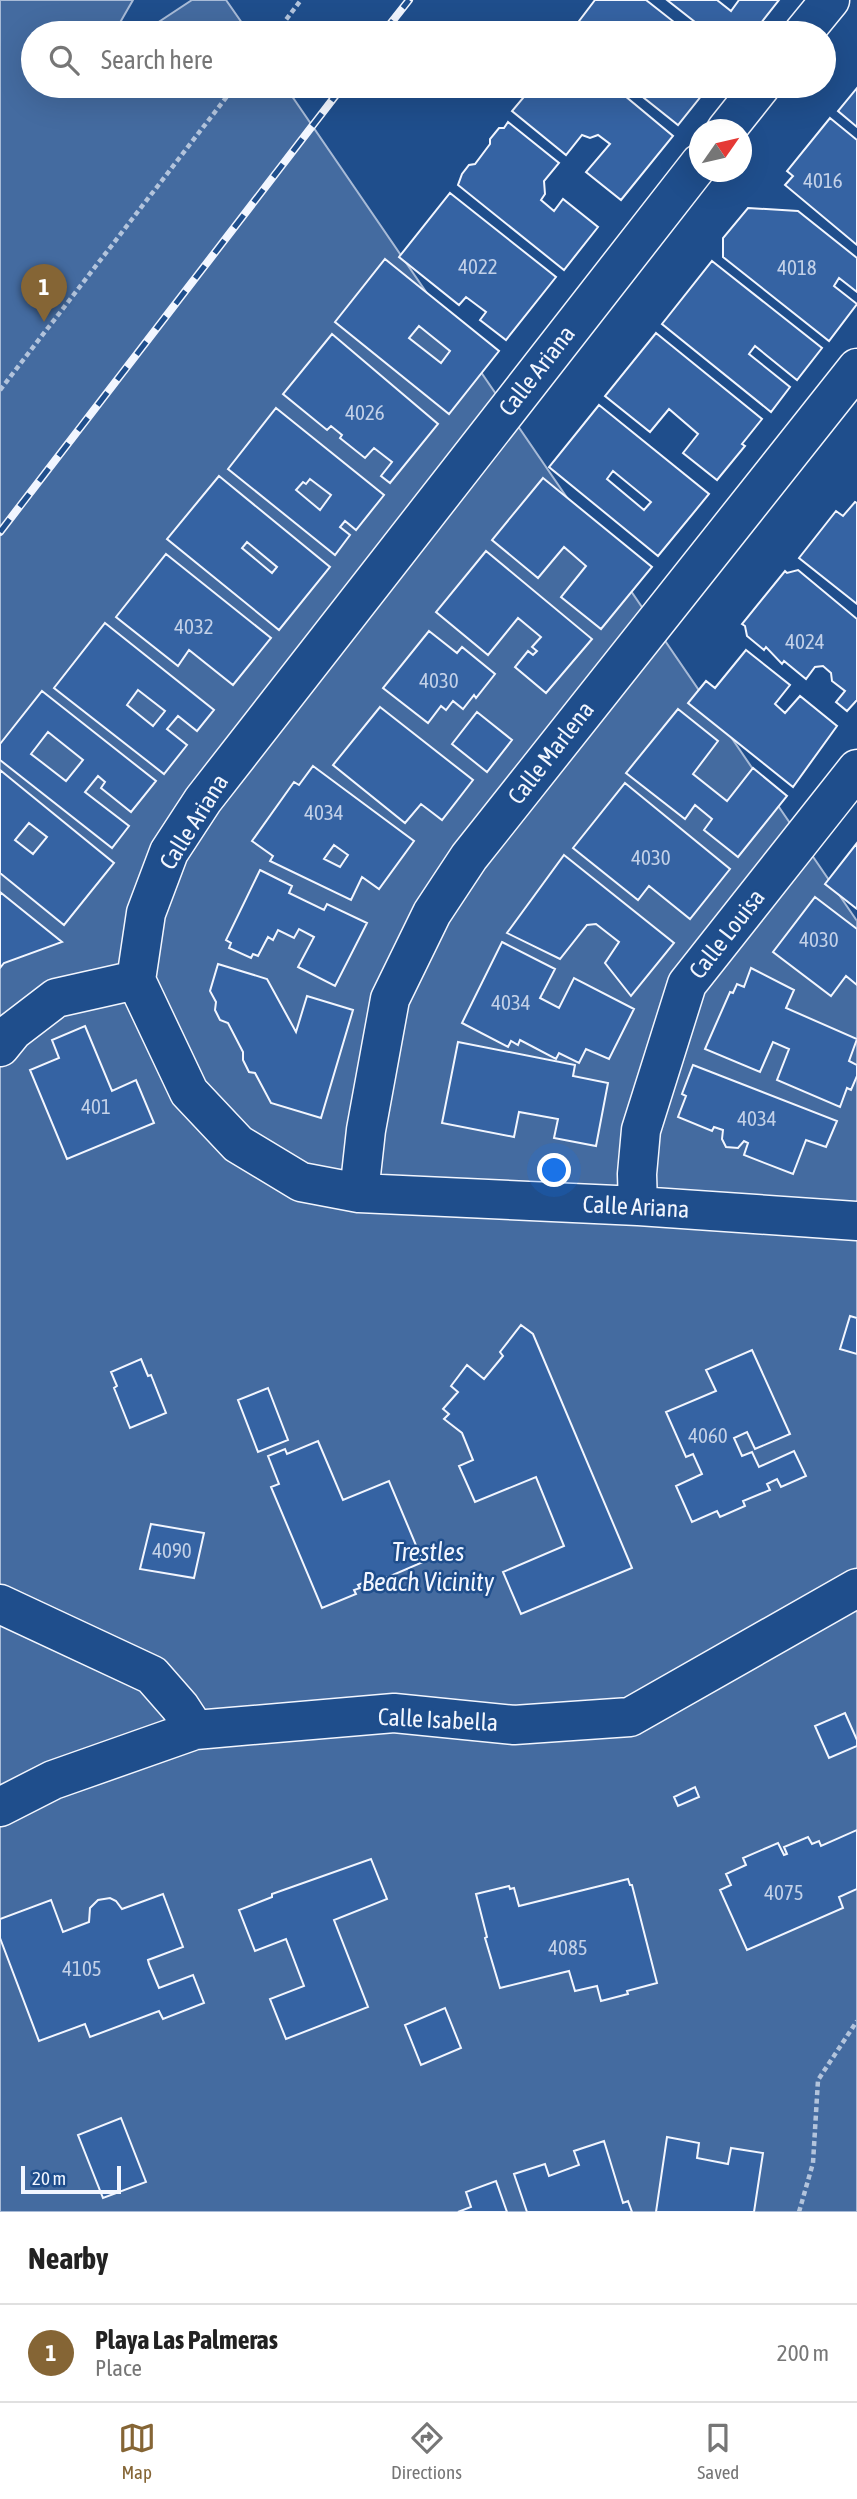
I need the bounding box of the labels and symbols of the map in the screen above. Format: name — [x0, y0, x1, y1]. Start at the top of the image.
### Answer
north arrow — [689, 119, 752, 182]
house number: 4016 — [803, 168, 843, 192]
house number: 4022 — [458, 254, 498, 278]
house number: 4018 — [777, 255, 817, 279]
pin: 1 — [21, 264, 67, 322]
street label: Calle Ariana — [493, 320, 580, 421]
house number: 4026 — [345, 400, 385, 424]
house number: 4032 — [174, 614, 214, 638]
house number: 4024 — [785, 629, 825, 653]
house number: 4030 — [419, 668, 459, 692]
street label: Calle Marlena — [502, 696, 599, 809]
street label: Calle Ariana — [154, 769, 233, 874]
house number: 4034 — [304, 800, 344, 824]
house number: 4030 — [631, 845, 671, 869]
street label: Calle Louisa — [683, 884, 770, 984]
house number: 4030 — [799, 927, 839, 951]
house number: 4034 — [491, 990, 531, 1014]
house number: 401 — [81, 1094, 111, 1118]
house number: 4034 — [737, 1106, 777, 1130]
your location — [537, 1153, 571, 1187]
street label: Calle Ariana — [582, 1190, 690, 1223]
house number: 4060 — [688, 1423, 728, 1447]
water label: Trestles Beach Vicinity — [362, 1537, 495, 1597]
house number: 4090 — [152, 1538, 192, 1562]
street label: Calle Isabella — [377, 1703, 499, 1736]
house number: 4075 — [764, 1880, 804, 1904]
house number: 4085 — [548, 1935, 588, 1959]
house number: 4105 — [62, 1956, 102, 1980]
scale bar — [21, 2163, 121, 2195]

